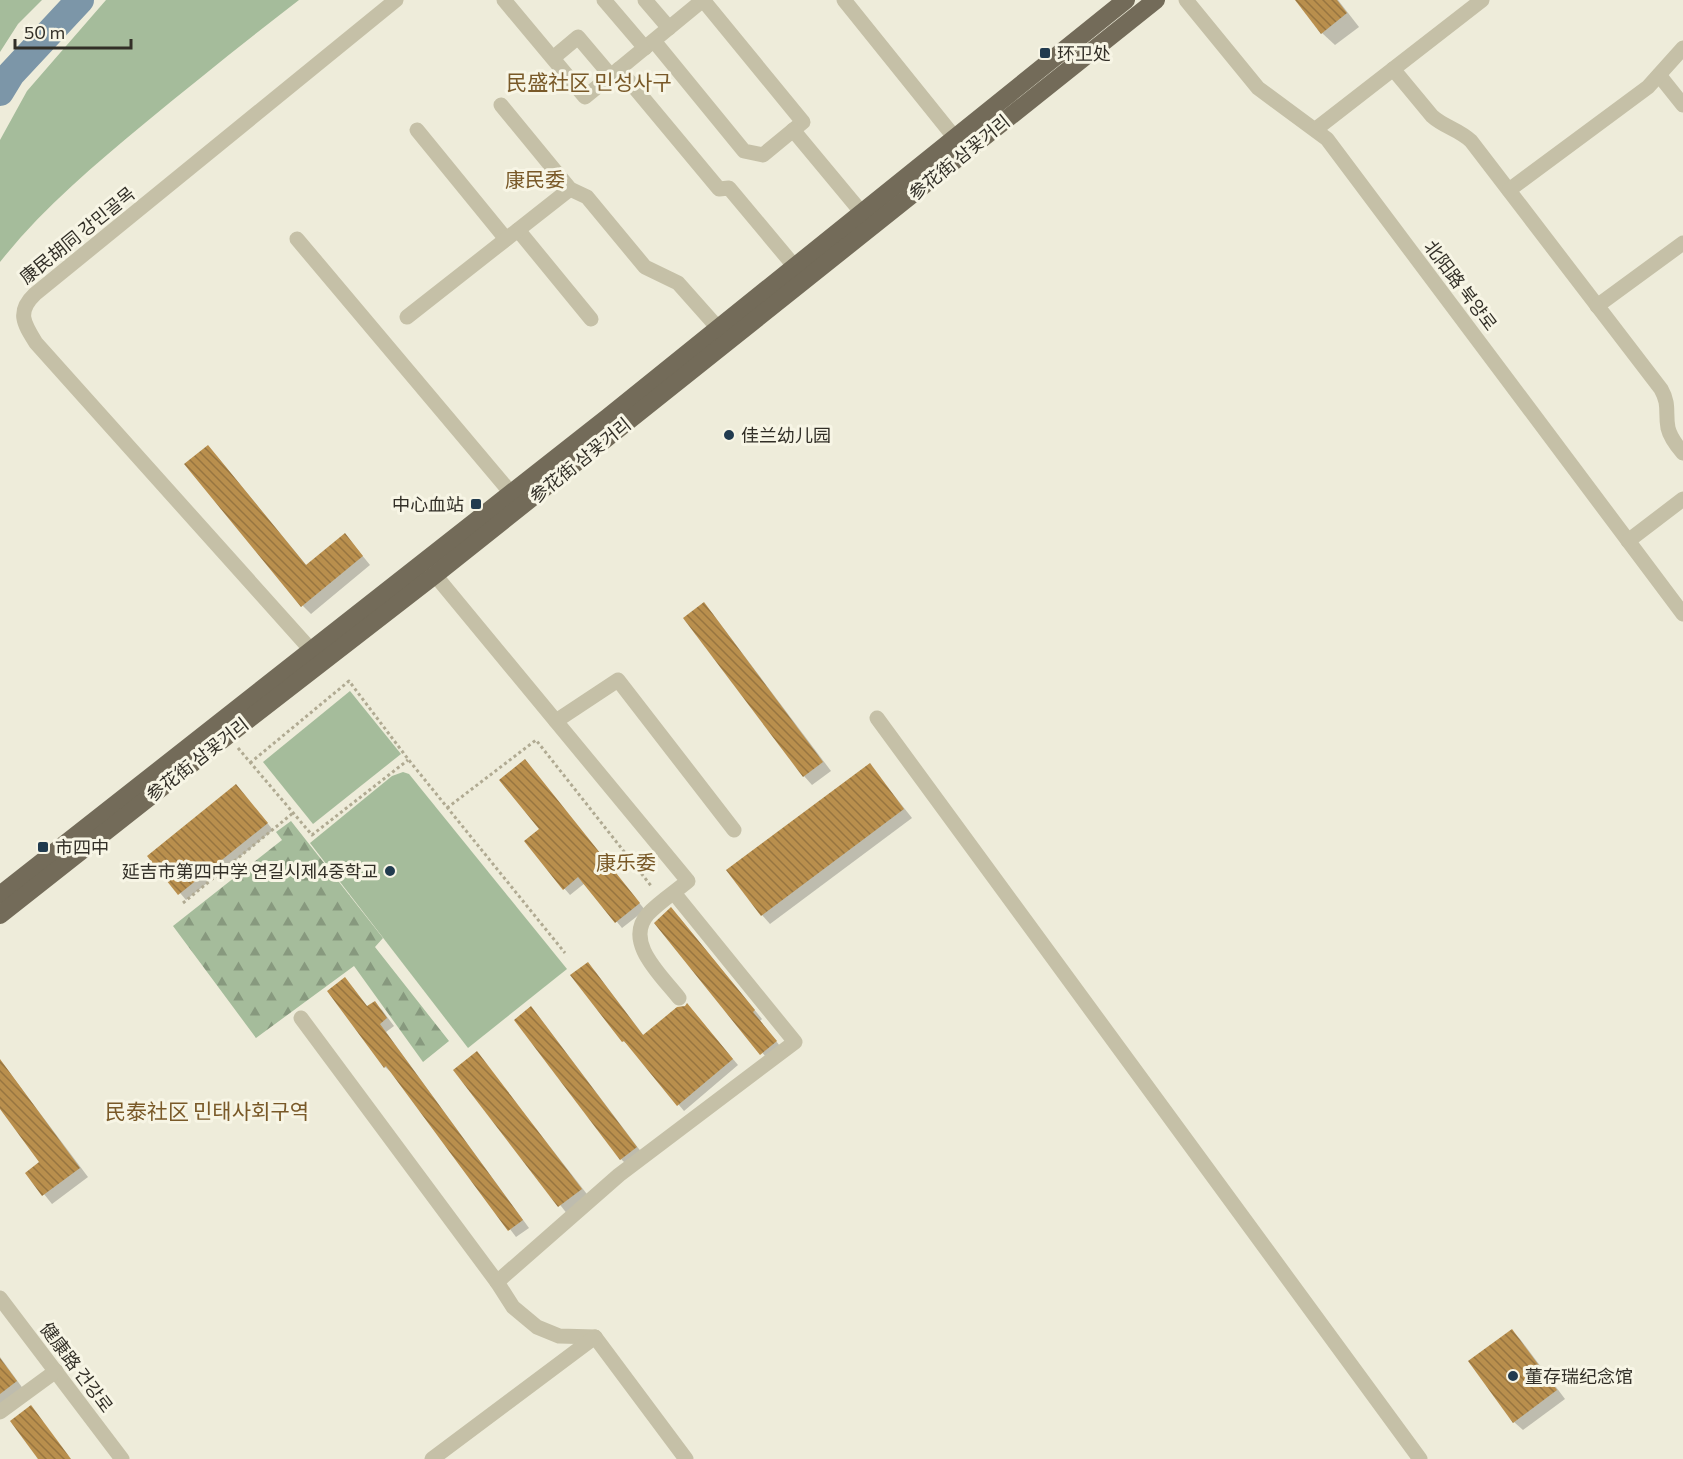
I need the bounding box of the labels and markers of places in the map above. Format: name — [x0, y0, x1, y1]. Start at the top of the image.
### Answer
place label: 环卫处 — [1057, 42, 1111, 64]
marker: 环卫处 — [1038, 46, 1052, 60]
place label: 佳兰幼儿园 — [741, 424, 831, 446]
marker: 佳兰幼儿园 — [722, 428, 736, 442]
place label: 中心血站 — [392, 493, 464, 515]
marker: 中心血站 — [469, 497, 483, 511]
place label: 市四中 — [55, 836, 109, 858]
marker: 市四中 — [36, 840, 50, 854]
place label: 延吉市第四中学 연길시제4중학교 — [122, 860, 378, 882]
marker: 延吉市第四中学 연길시제4중학교 — [383, 864, 397, 878]
place label: 董存瑞纪念馆 — [1525, 1365, 1633, 1387]
marker: 董存瑞纪念馆 — [1506, 1369, 1520, 1383]

